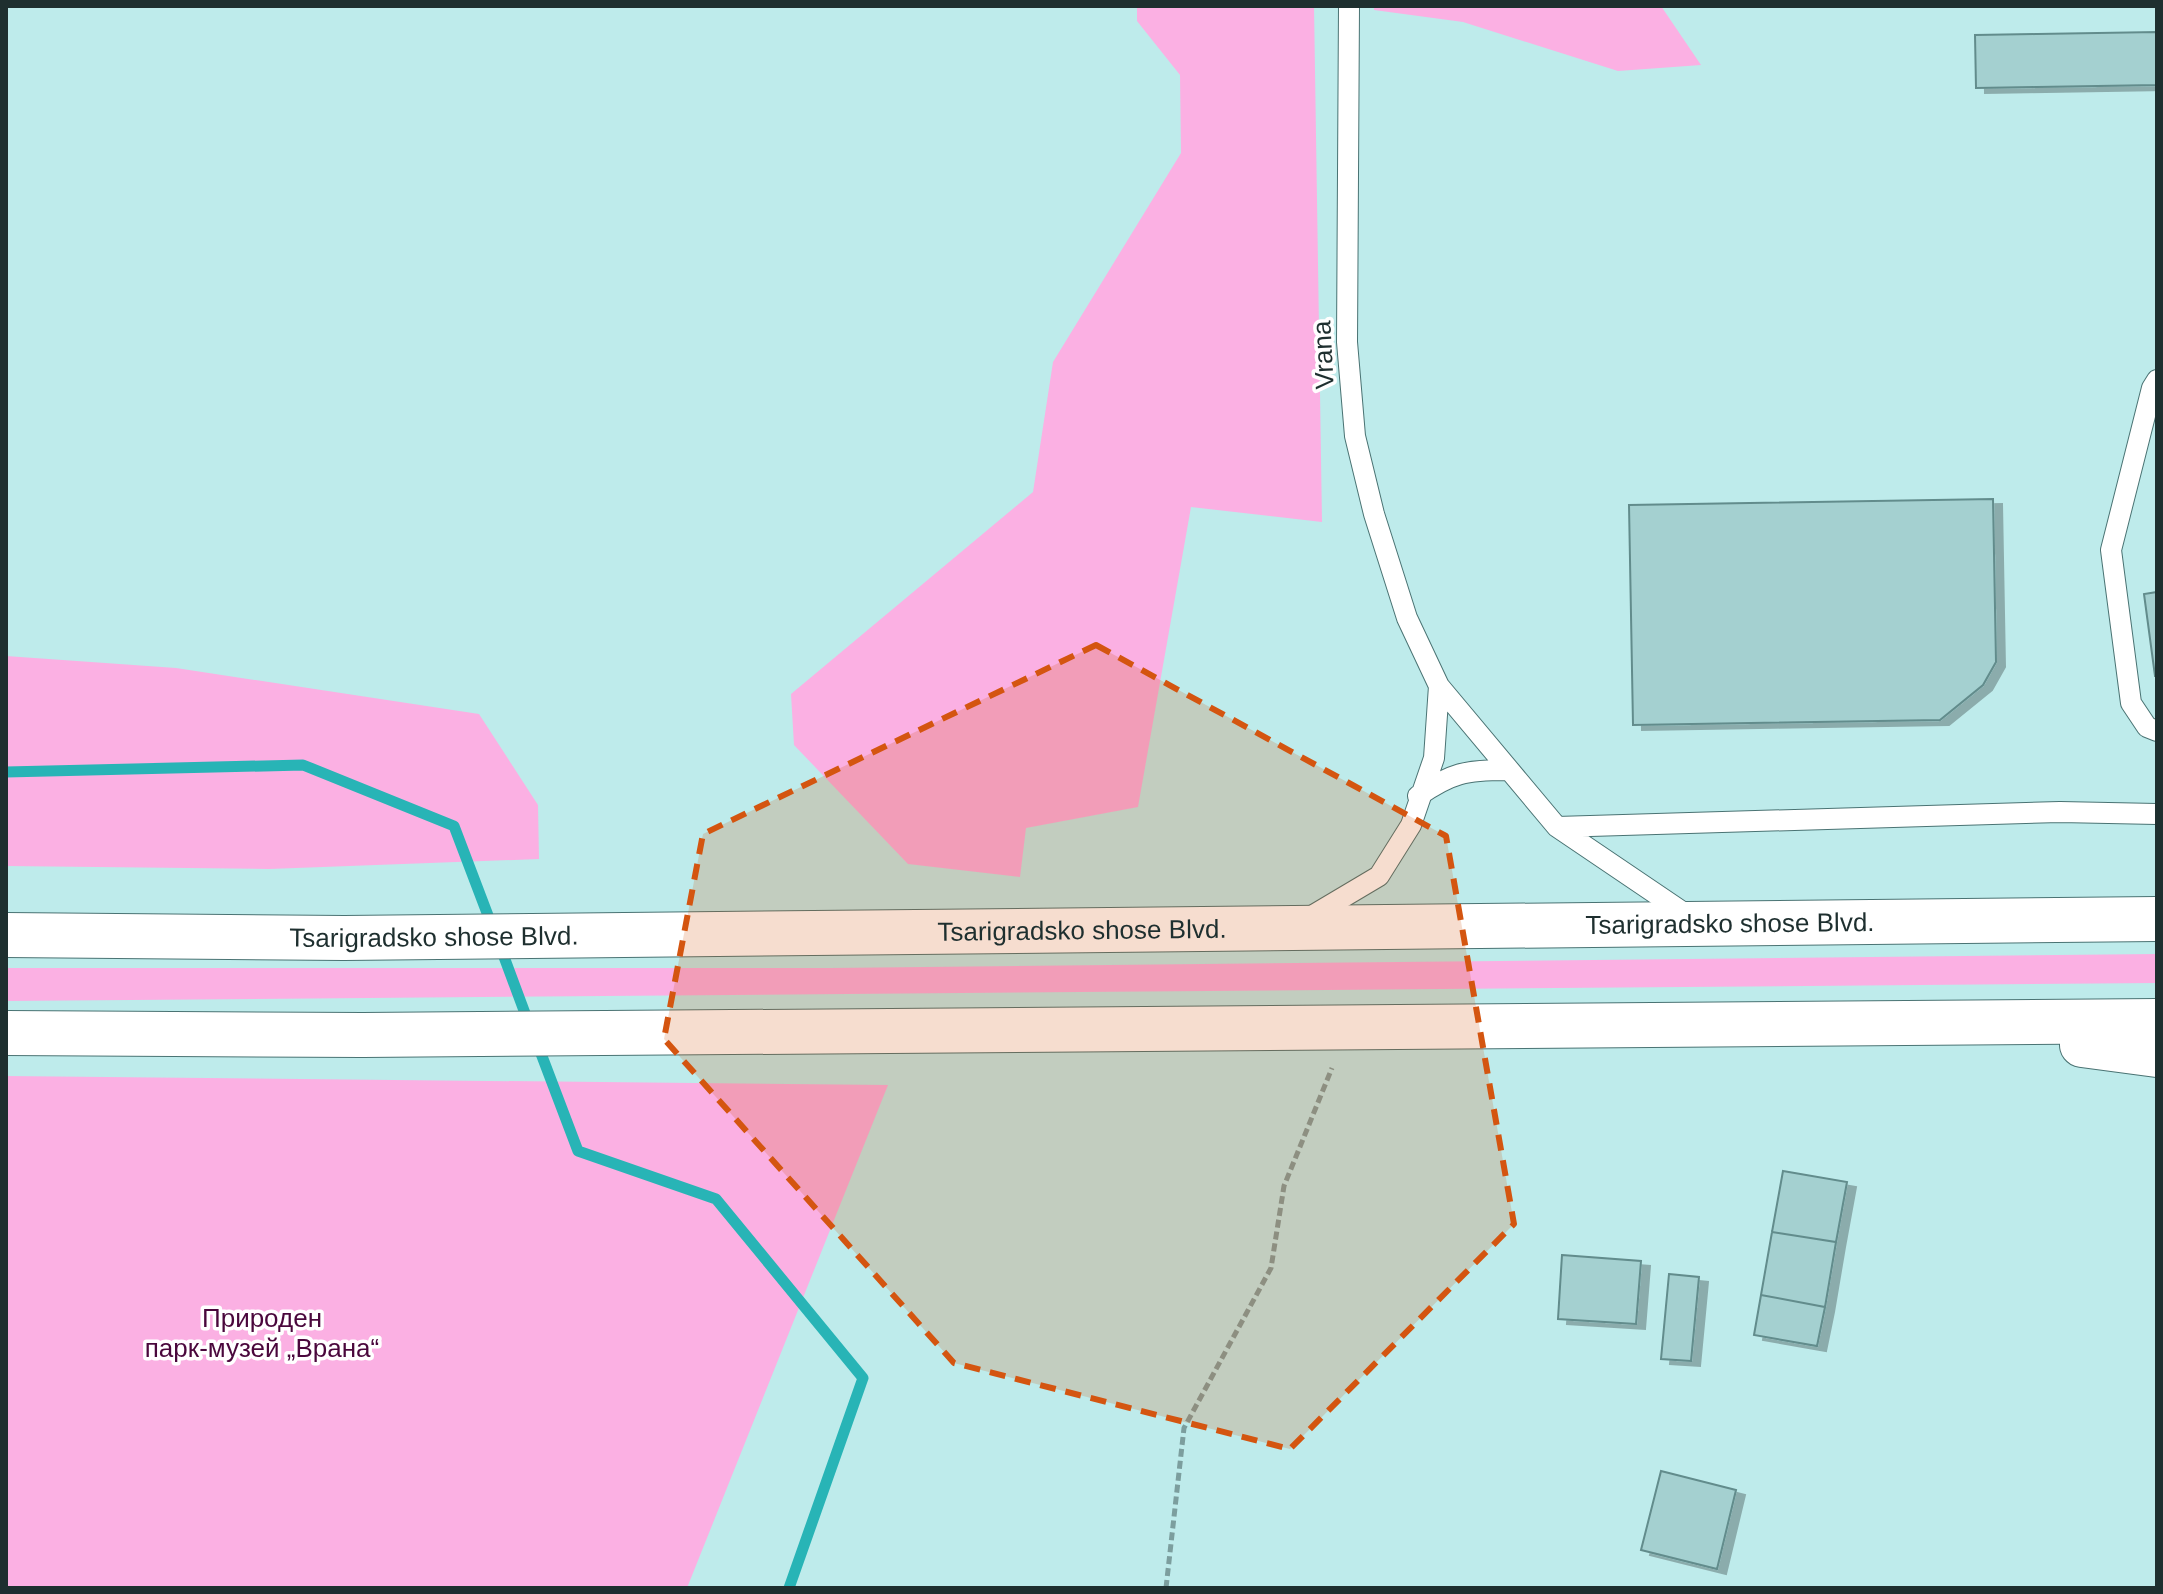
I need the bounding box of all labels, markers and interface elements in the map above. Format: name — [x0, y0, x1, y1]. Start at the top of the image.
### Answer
street label: Vrana — [1306, 320, 1340, 390]
street label: Tsarigradsko shose Blvd. — [1585, 907, 1875, 940]
street label: Tsarigradsko shose Blvd. — [937, 914, 1227, 947]
street label: Tsarigradsko shose Blvd. — [289, 921, 579, 953]
park label: Природен парк-музей „Врана“ — [145, 1303, 379, 1363]

